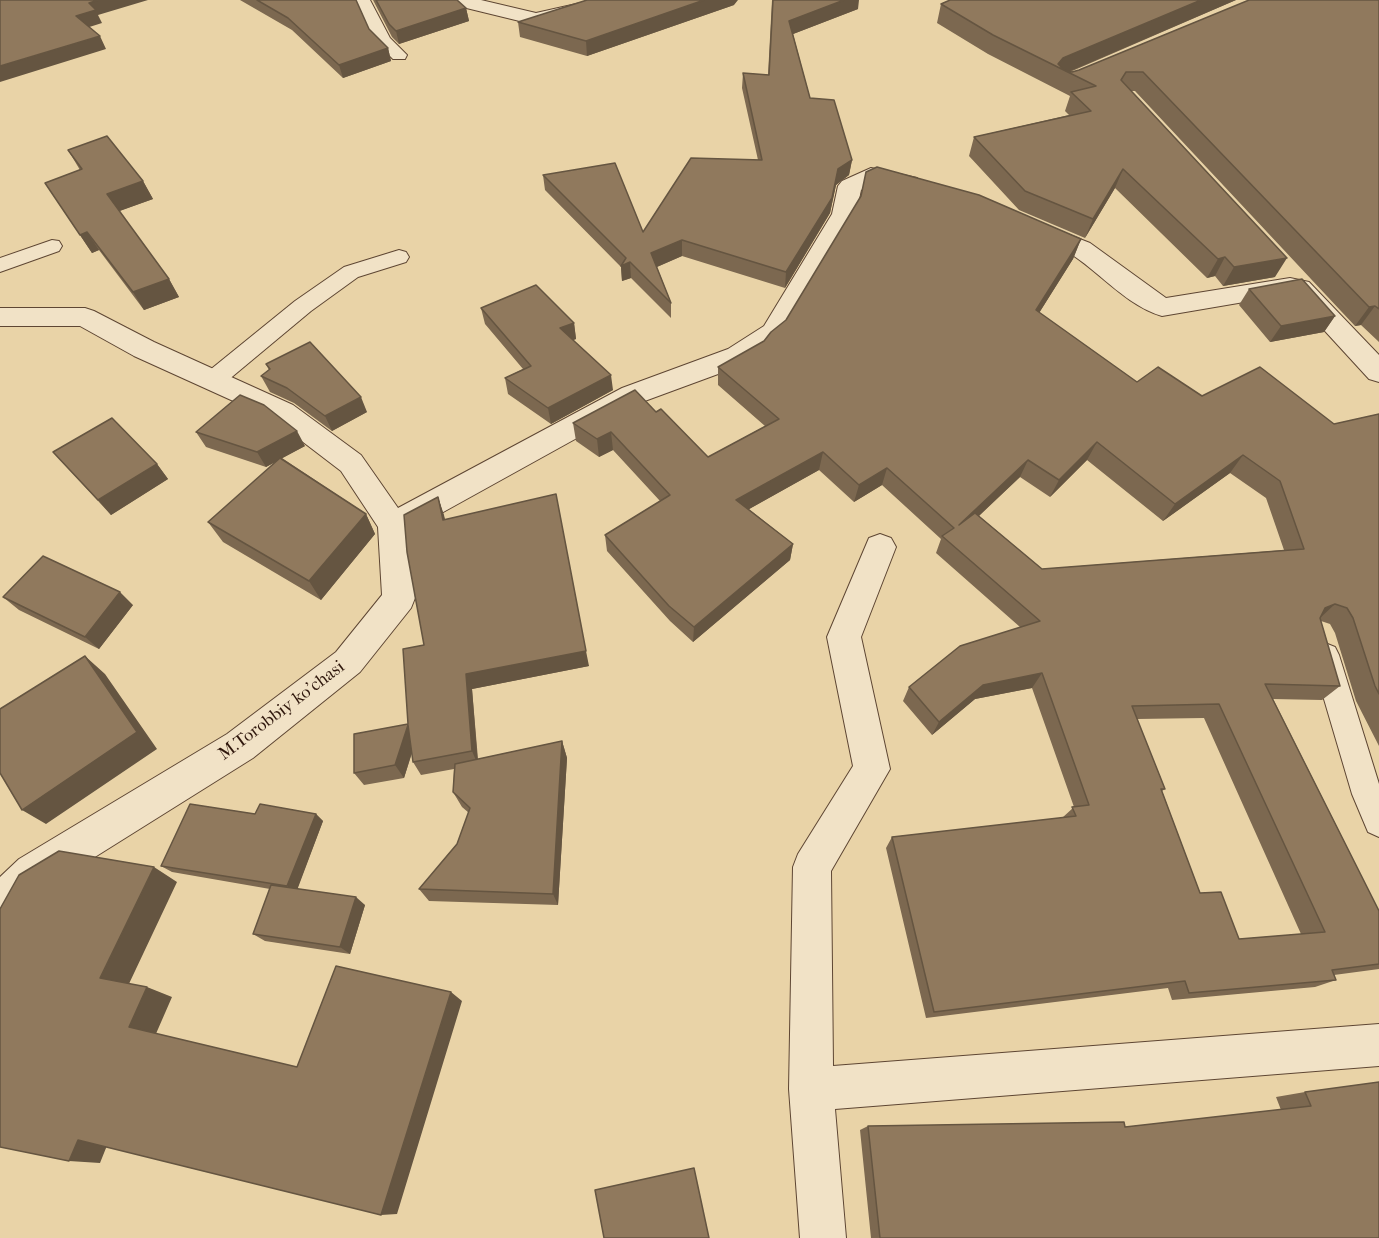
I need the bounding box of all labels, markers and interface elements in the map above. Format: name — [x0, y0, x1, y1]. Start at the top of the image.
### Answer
street label: M.Torobbiy ko'chasi — [215, 657, 349, 765]

